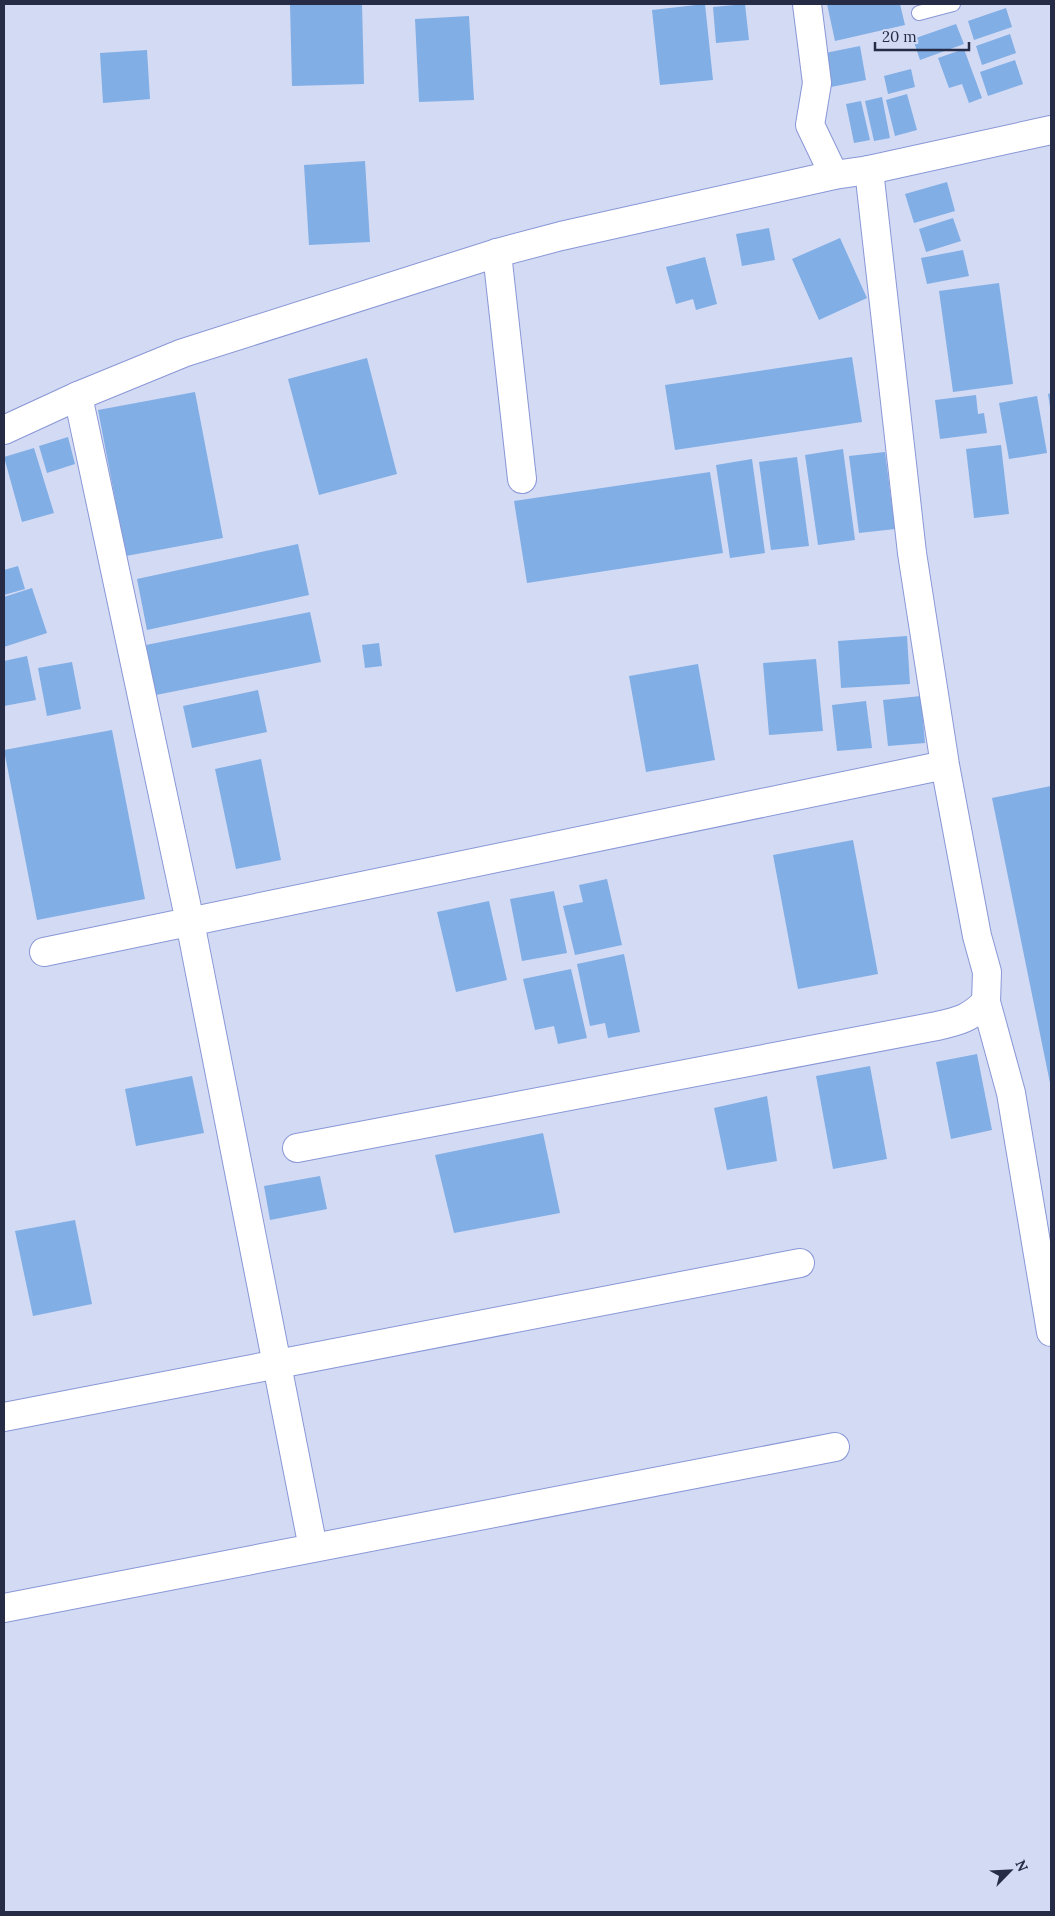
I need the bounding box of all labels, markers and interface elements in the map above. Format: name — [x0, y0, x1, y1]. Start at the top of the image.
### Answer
scale bar — [875, 20, 969, 52]
text: 20 m — [882, 27, 917, 46]
north arrow — [985, 1846, 1035, 1896]
text: N — [1011, 1857, 1032, 1874]

